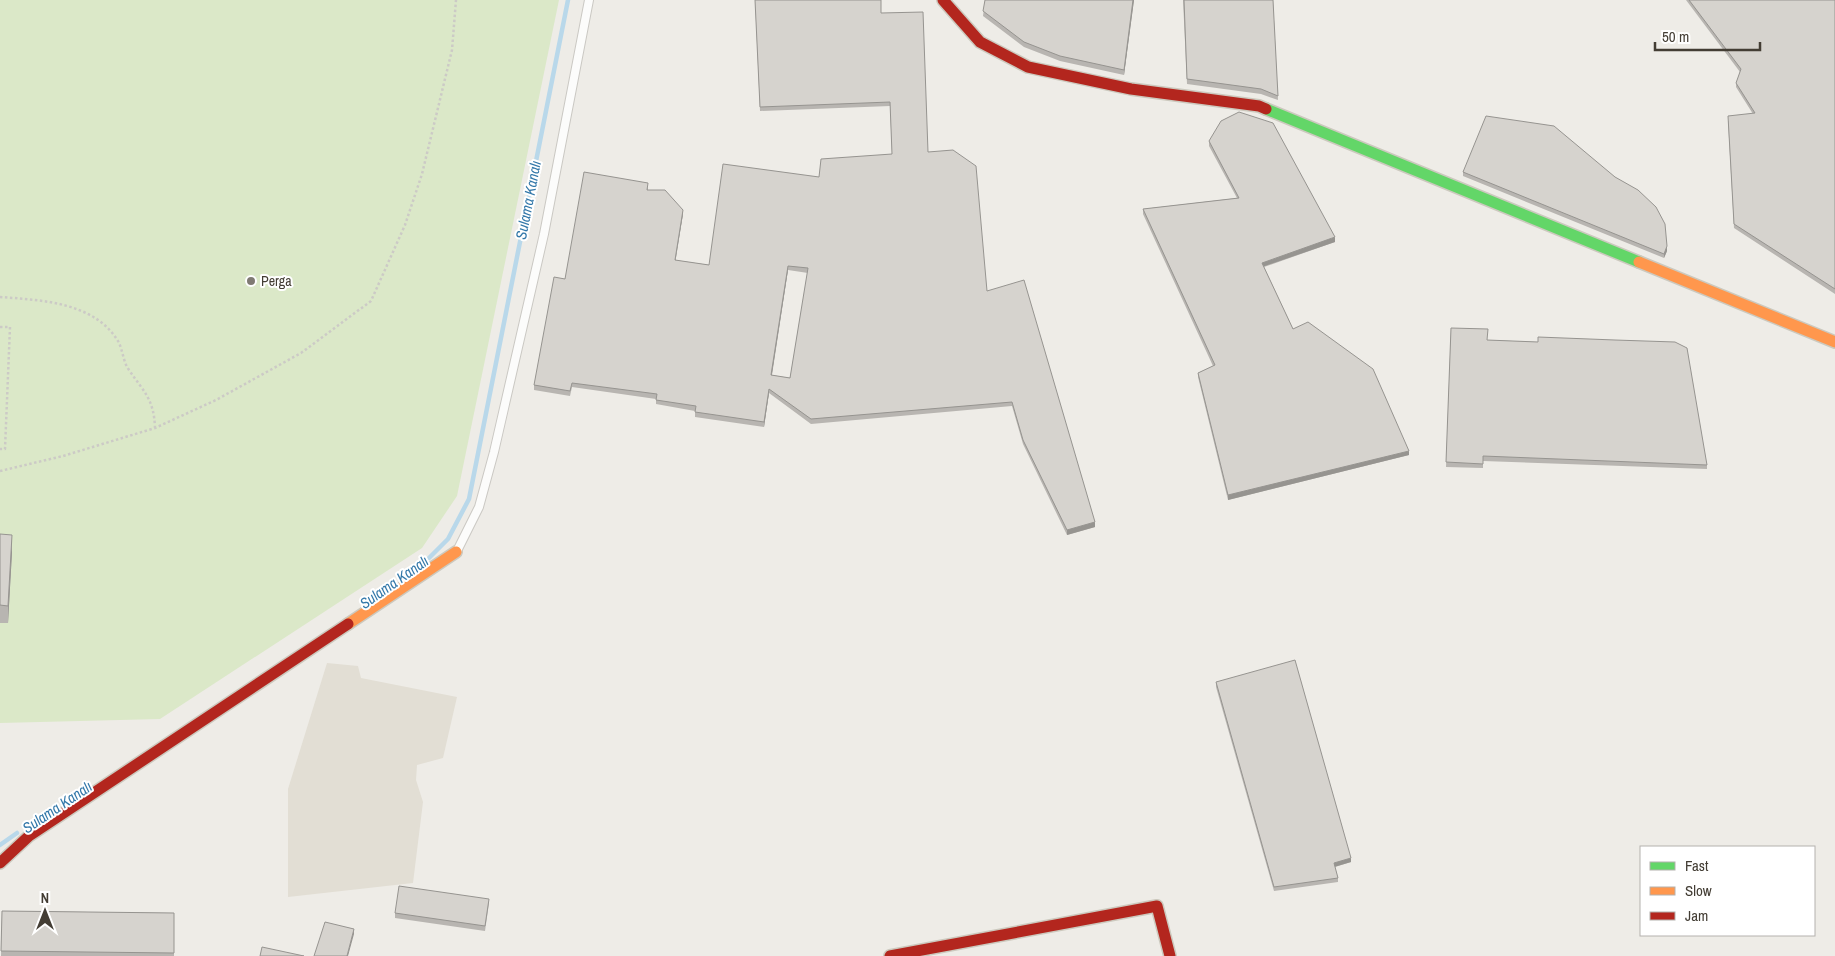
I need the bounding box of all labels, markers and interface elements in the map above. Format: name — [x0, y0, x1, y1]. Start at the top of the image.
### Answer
scale bar — [1655, 20, 1760, 52]
text: 50 m — [1662, 26, 1689, 47]
water label: Sulama Kanalı — [510, 159, 546, 241]
place label: Perga — [261, 272, 292, 290]
marker: Perga — [245, 275, 257, 287]
water label: Sulama Kanalı — [355, 550, 433, 614]
water label: Sulama Kanalı — [18, 776, 96, 838]
legend — [1640, 846, 1815, 936]
text: Fast — [1685, 855, 1709, 876]
text: Slow — [1685, 880, 1712, 901]
north arrow — [20, 886, 70, 936]
text: N — [41, 889, 49, 907]
text: Jam — [1685, 905, 1708, 926]

